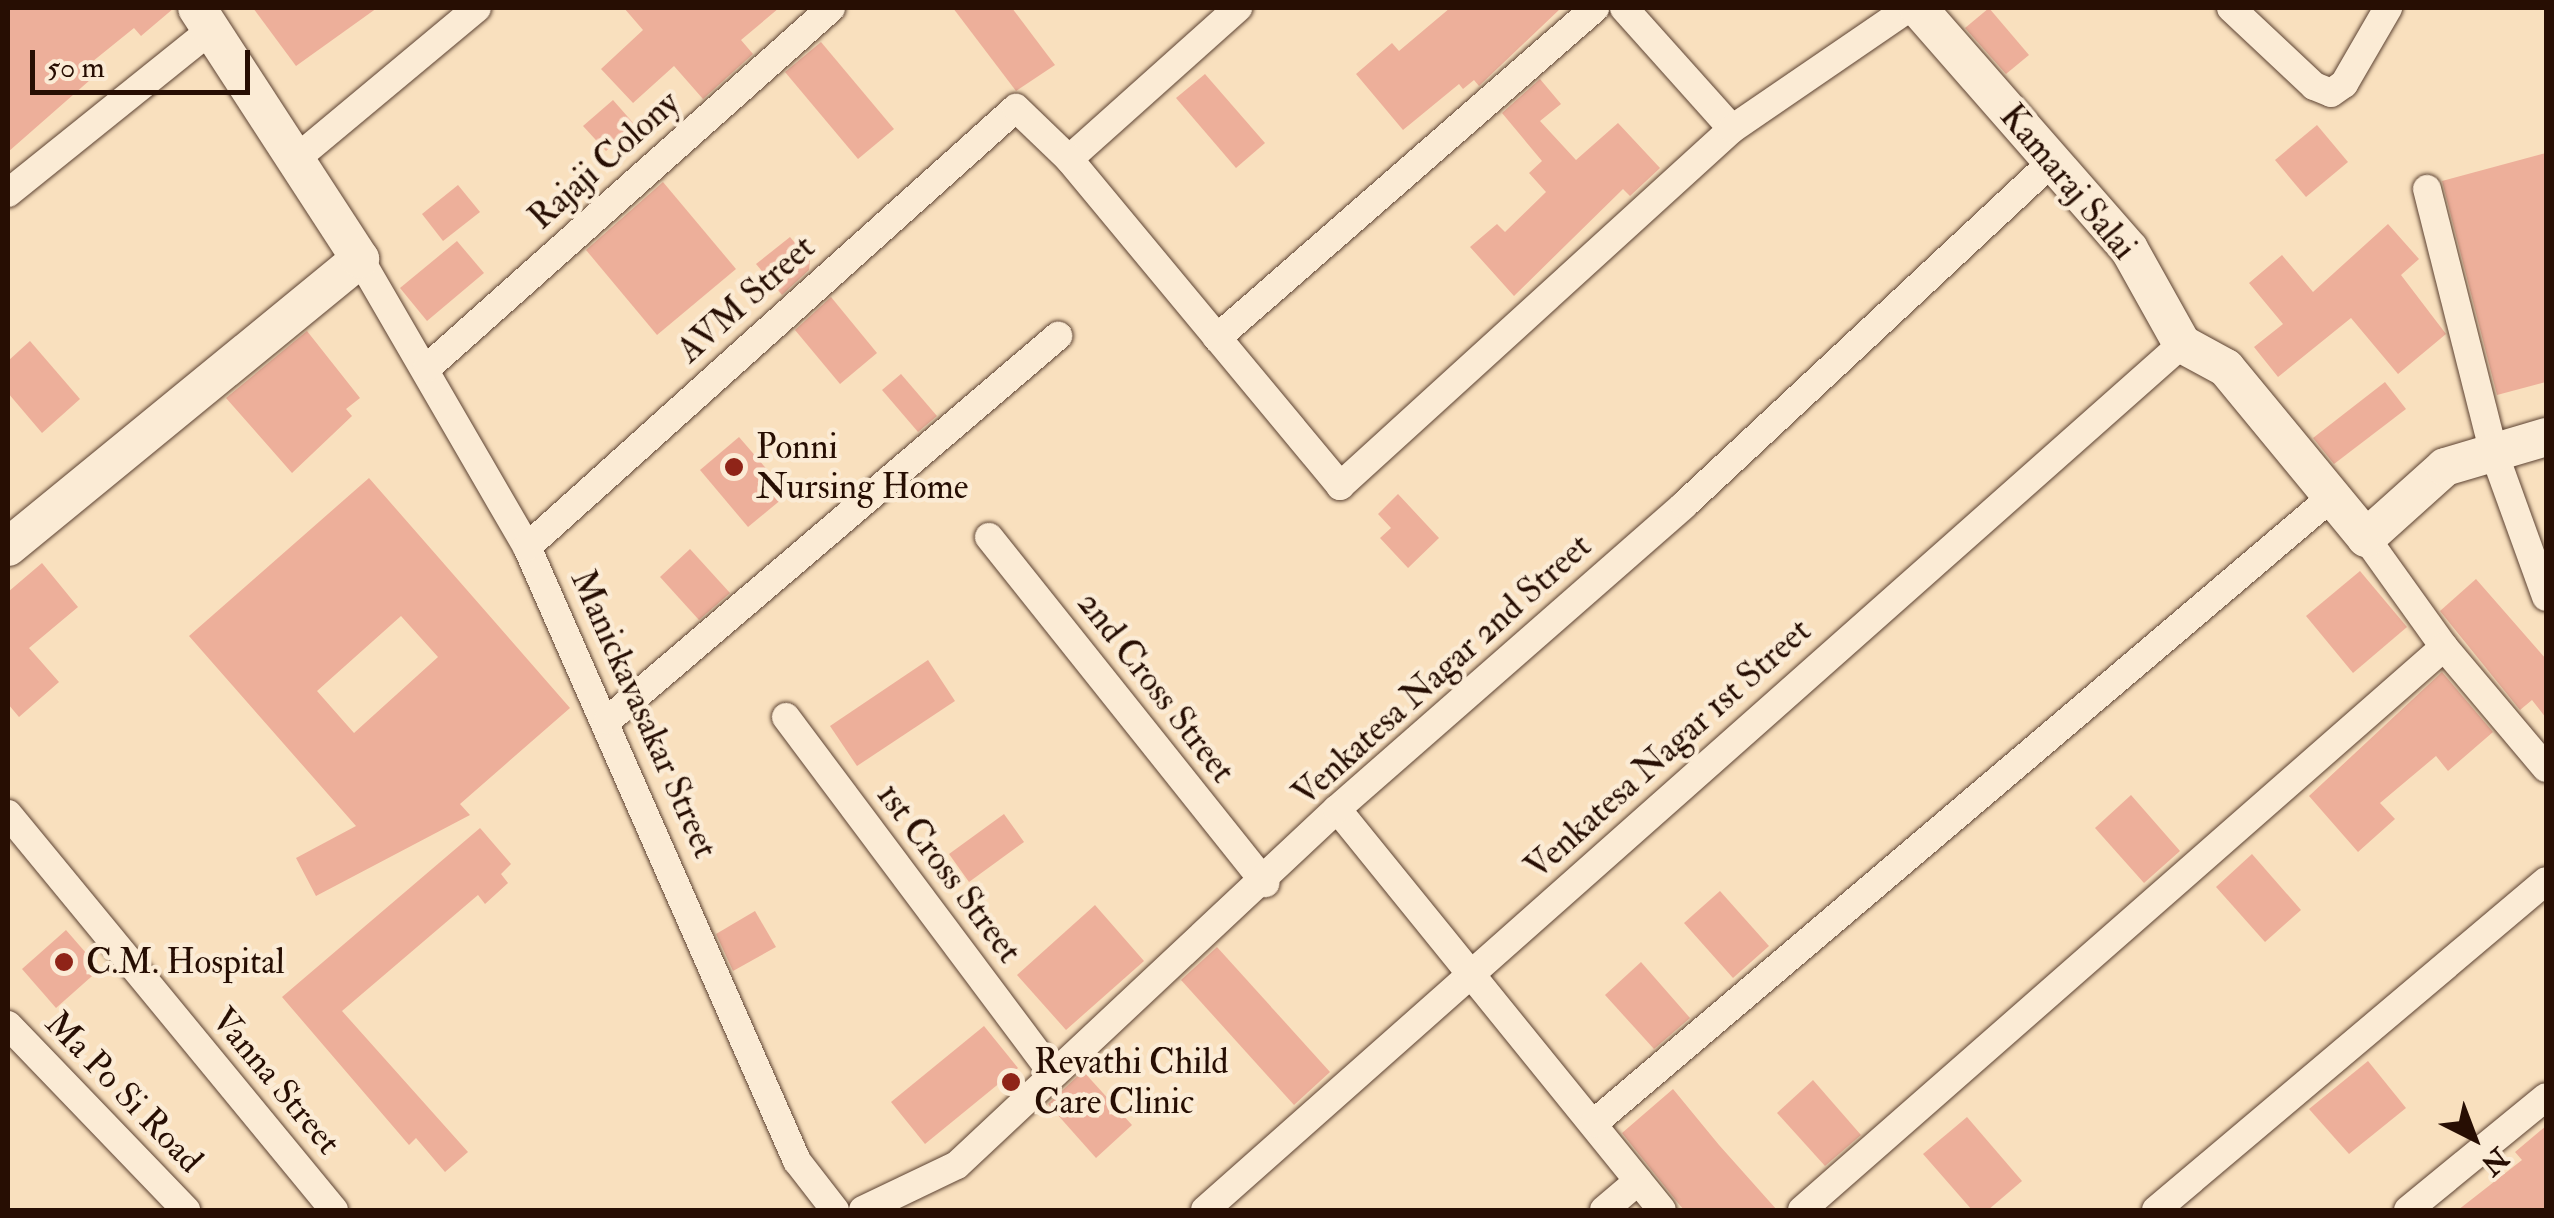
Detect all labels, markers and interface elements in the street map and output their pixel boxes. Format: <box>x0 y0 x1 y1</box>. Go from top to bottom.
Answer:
scale bar <box>35 30 255 92</box>
text: 50 m <box>47 49 105 86</box>
street label: Rajaji Colony <box>520 82 688 238</box>
street label: Kamaraj Salai <box>1991 96 2145 268</box>
street label: AVM Street <box>669 226 823 372</box>
place label: Ponni Nursing Home <box>756 426 968 508</box>
marker: Ponni Nursing Home <box>721 454 747 480</box>
street label: Venkatesa Nagar 2nd Street <box>1284 525 1600 815</box>
street label: Manickavasakar Street <box>562 563 726 865</box>
street label: 2nd Cross Street <box>1068 583 1244 791</box>
street label: Venkatesa Nagar 1st Street <box>1517 610 1819 888</box>
street label: 1st Cross Street <box>868 775 1030 971</box>
place label: C.M. Hospital <box>86 941 285 983</box>
marker: C.M. Hospital <box>51 949 77 975</box>
street label: Vanna Street <box>203 999 349 1163</box>
street label: Ma Po Si Road <box>37 1003 211 1181</box>
place label: Revathi Child Care Clinic <box>1034 1041 1228 1123</box>
marker: Revathi Child Care Clinic <box>998 1069 1024 1095</box>
north arrow <box>2424 1088 2524 1188</box>
text: N <box>2473 1139 2515 1182</box>

